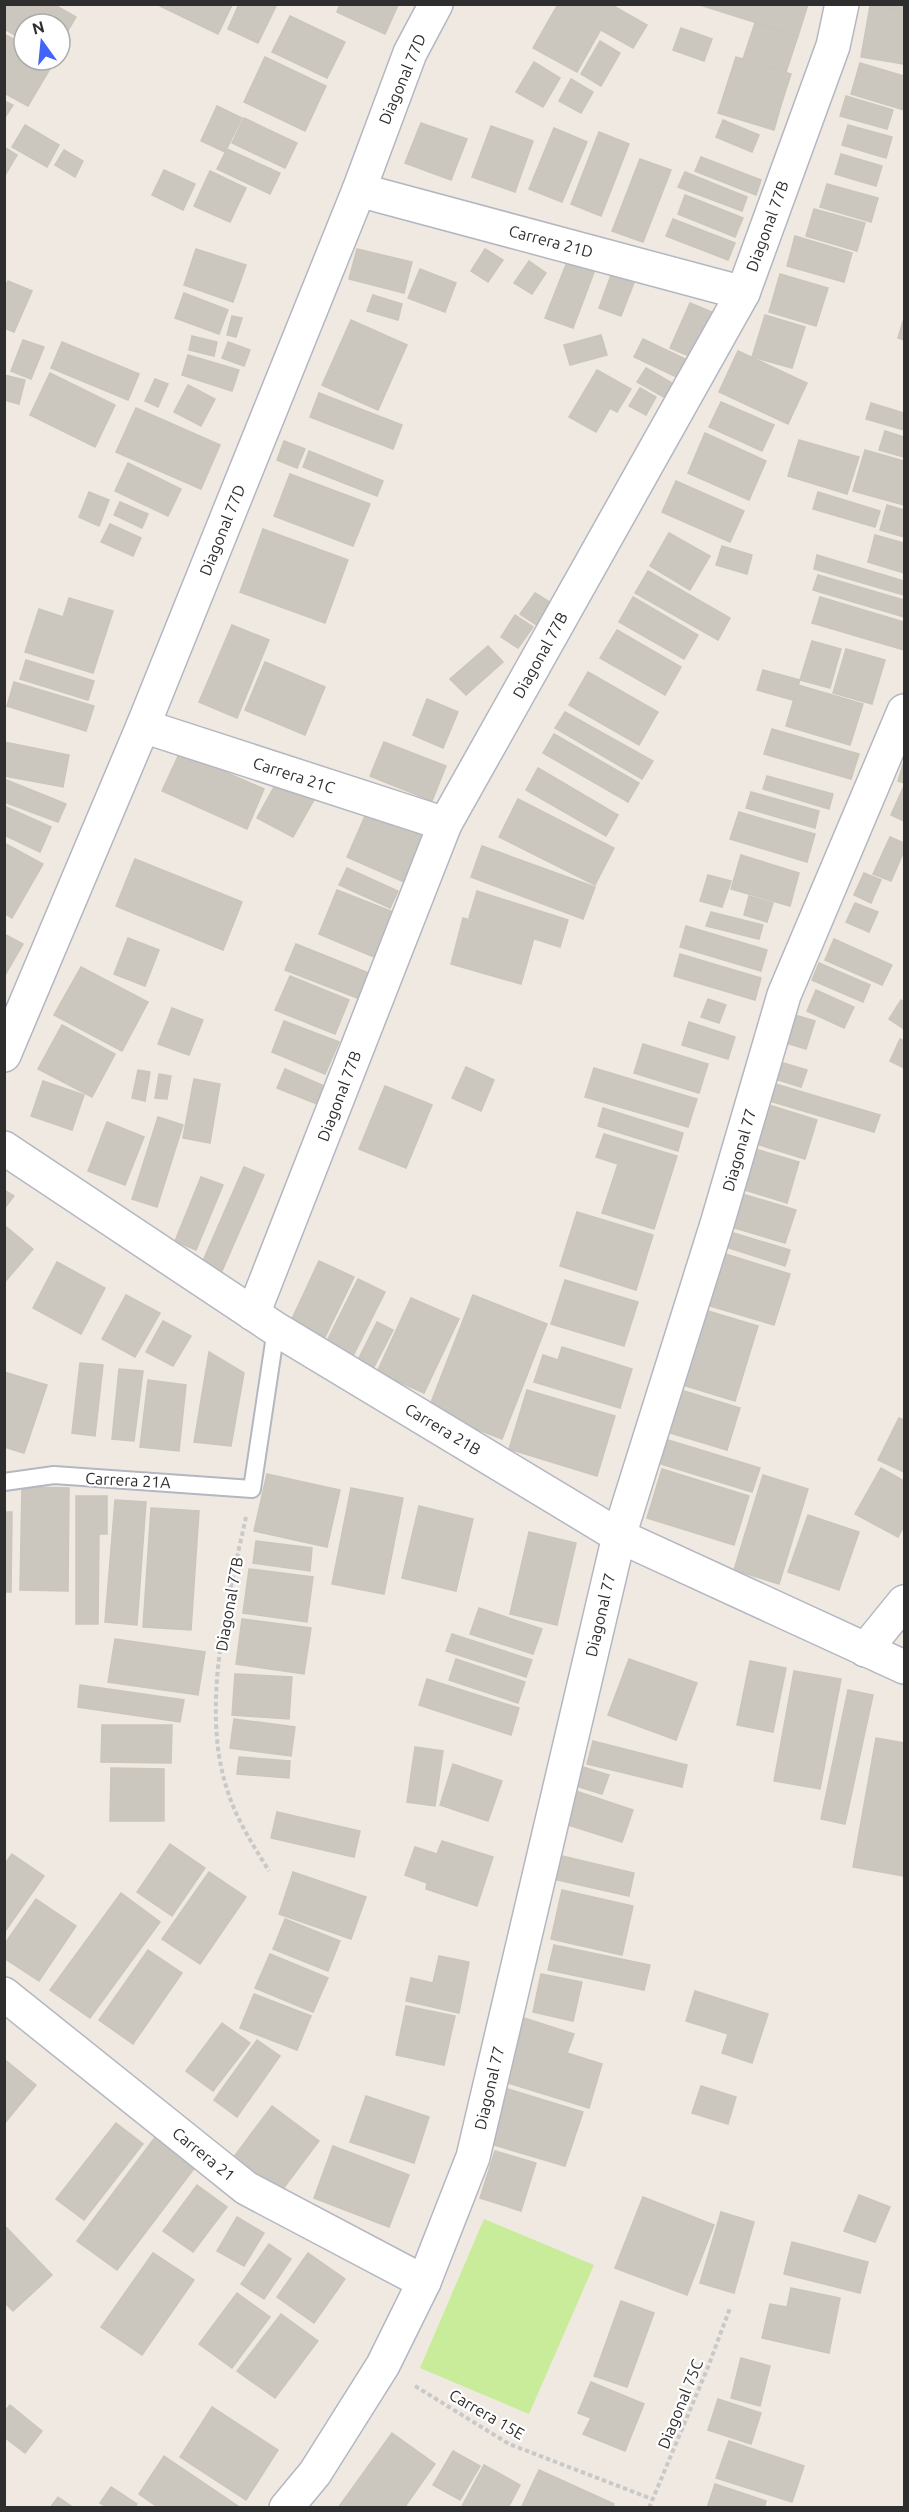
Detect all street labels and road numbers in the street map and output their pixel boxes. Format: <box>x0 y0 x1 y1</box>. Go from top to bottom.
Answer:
street label: Diagonal 77D <box>375 31 429 127</box>
street label: Diagonal 77B <box>742 178 792 274</box>
street label: Carrera 21D <box>507 221 595 261</box>
street label: Diagonal 77D <box>196 482 248 578</box>
street label: Diagonal 77B <box>509 609 571 701</box>
street label: Carrera 21C <box>251 753 337 797</box>
street label: Diagonal 77B <box>314 1048 364 1144</box>
street label: Diagonal 77 <box>719 1107 759 1193</box>
street label: Carrera 21B <box>402 1399 484 1459</box>
street label: Carrera 21A <box>85 1469 172 1491</box>
street label: Diagonal 77B <box>212 1555 246 1653</box>
street label: Diagonal 77 <box>582 1571 618 1659</box>
street label: Diagonal 77 <box>471 2044 507 2132</box>
street label: Carrera 21 <box>169 2123 239 2185</box>
street label: Diagonal 75C <box>654 2356 706 2451</box>
street label: Carrera 15E <box>446 2385 528 2443</box>

